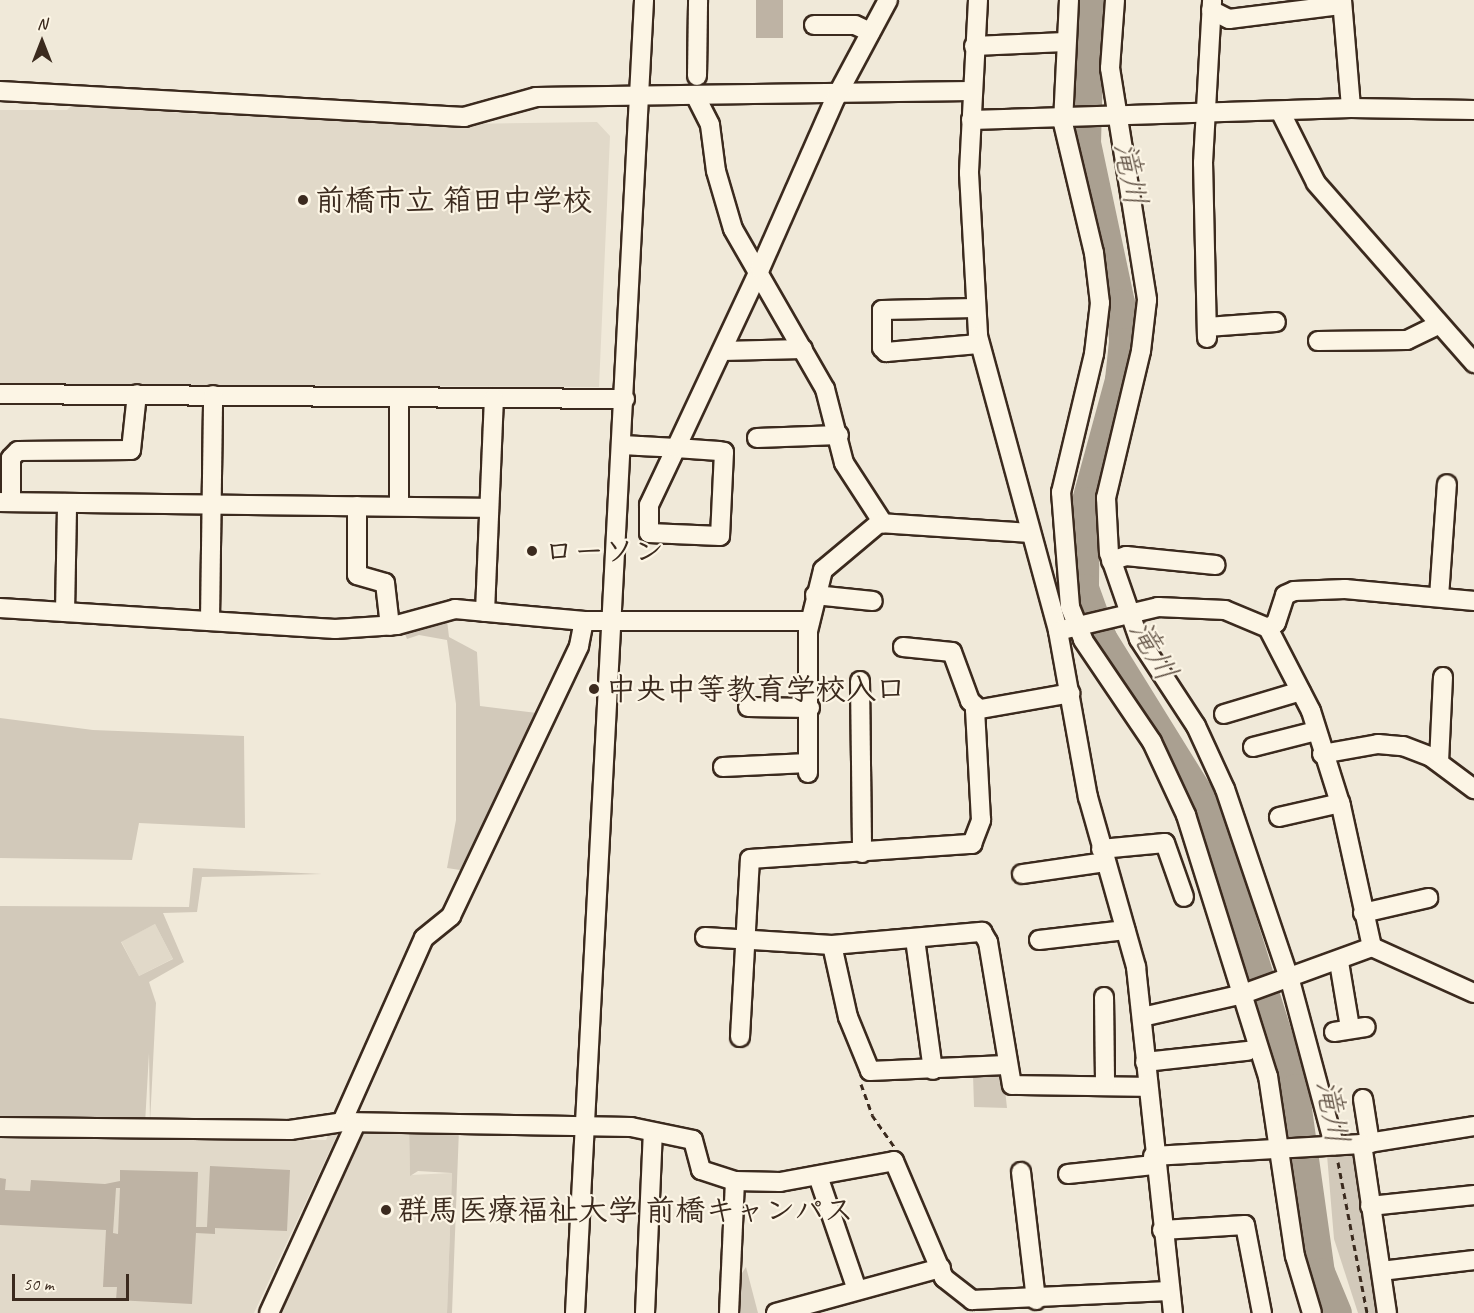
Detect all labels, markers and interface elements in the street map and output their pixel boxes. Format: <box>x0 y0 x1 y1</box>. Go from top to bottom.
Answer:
north arrow <box>12 12 72 72</box>
text: N <box>37 14 47 34</box>
water label: 滝川 <box>1105 139 1155 209</box>
place label: 前橋市立 箱田中学校 <box>315 182 592 218</box>
marker: 前橋市立 箱田中学校 <box>296 193 310 207</box>
place label: ローソン <box>544 533 664 569</box>
marker: ローソン <box>525 544 539 558</box>
water label: 滝川 <box>1120 614 1186 688</box>
place label: 中央中等教育学校入口 <box>606 671 906 707</box>
marker: 中央中等教育学校入口 <box>587 682 601 696</box>
water label: 滝川 <box>1308 1077 1356 1147</box>
place label: 群馬医療福祉大学 前橋キャンパス <box>398 1192 855 1228</box>
marker: 群馬医療福祉大学 前橋キャンパス <box>379 1203 393 1217</box>
scale bar <box>15 1262 132 1300</box>
text: 50 m <box>23 1273 54 1295</box>

